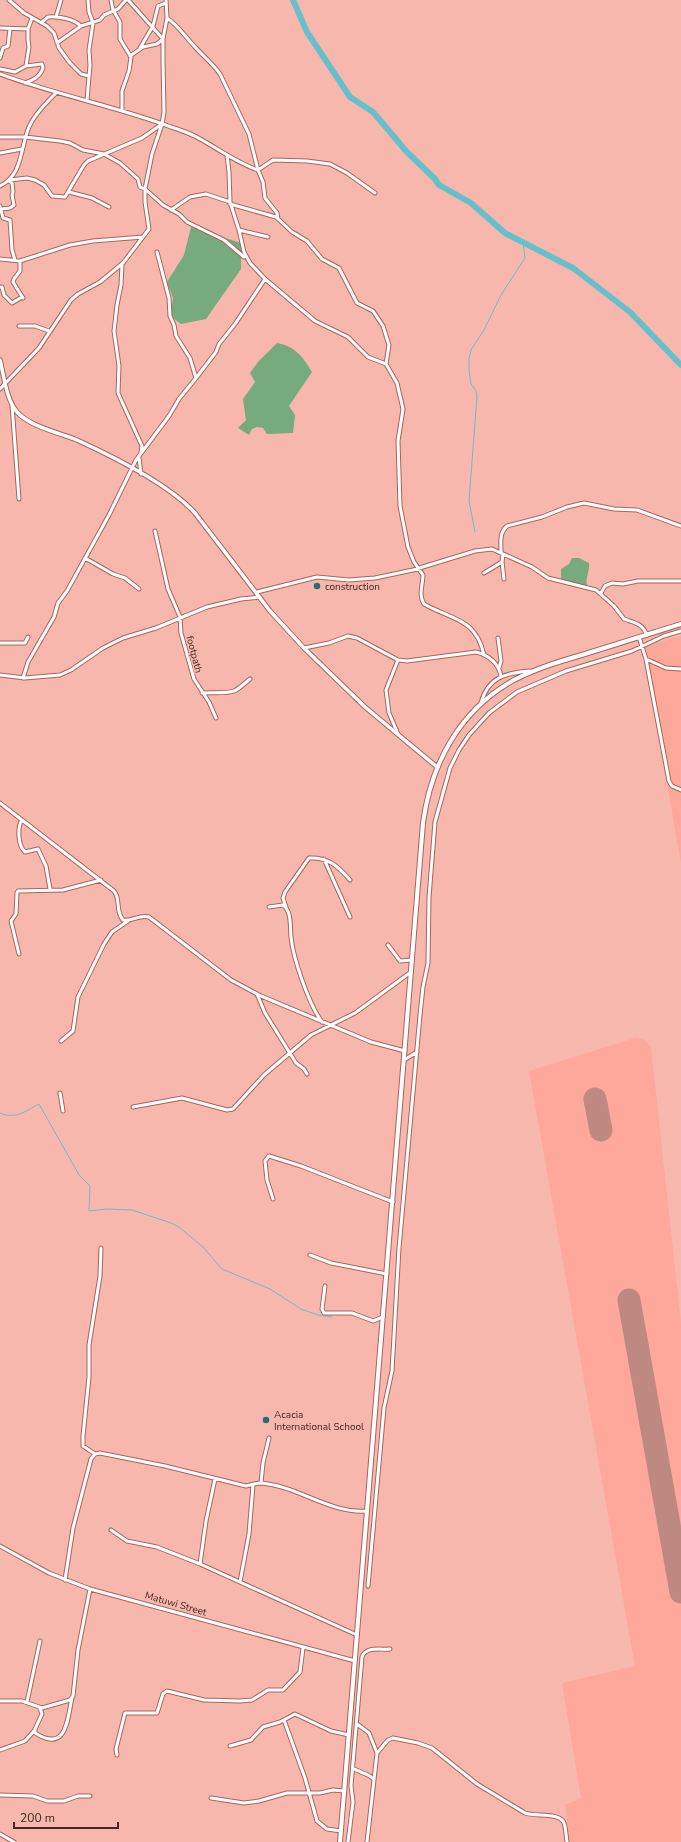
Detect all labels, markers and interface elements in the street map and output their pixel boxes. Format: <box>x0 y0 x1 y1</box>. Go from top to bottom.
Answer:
place label: construction <box>325 580 380 594</box>
marker: construction <box>312 581 322 591</box>
street label: footpath <box>182 634 206 674</box>
place label: Acacia International School <box>274 1408 364 1434</box>
marker: Acacia International School <box>261 1415 271 1425</box>
street label: Matuwi Street <box>143 1588 209 1620</box>
scale bar <box>14 1804 118 1830</box>
text: 200 m <box>20 1810 55 1826</box>

